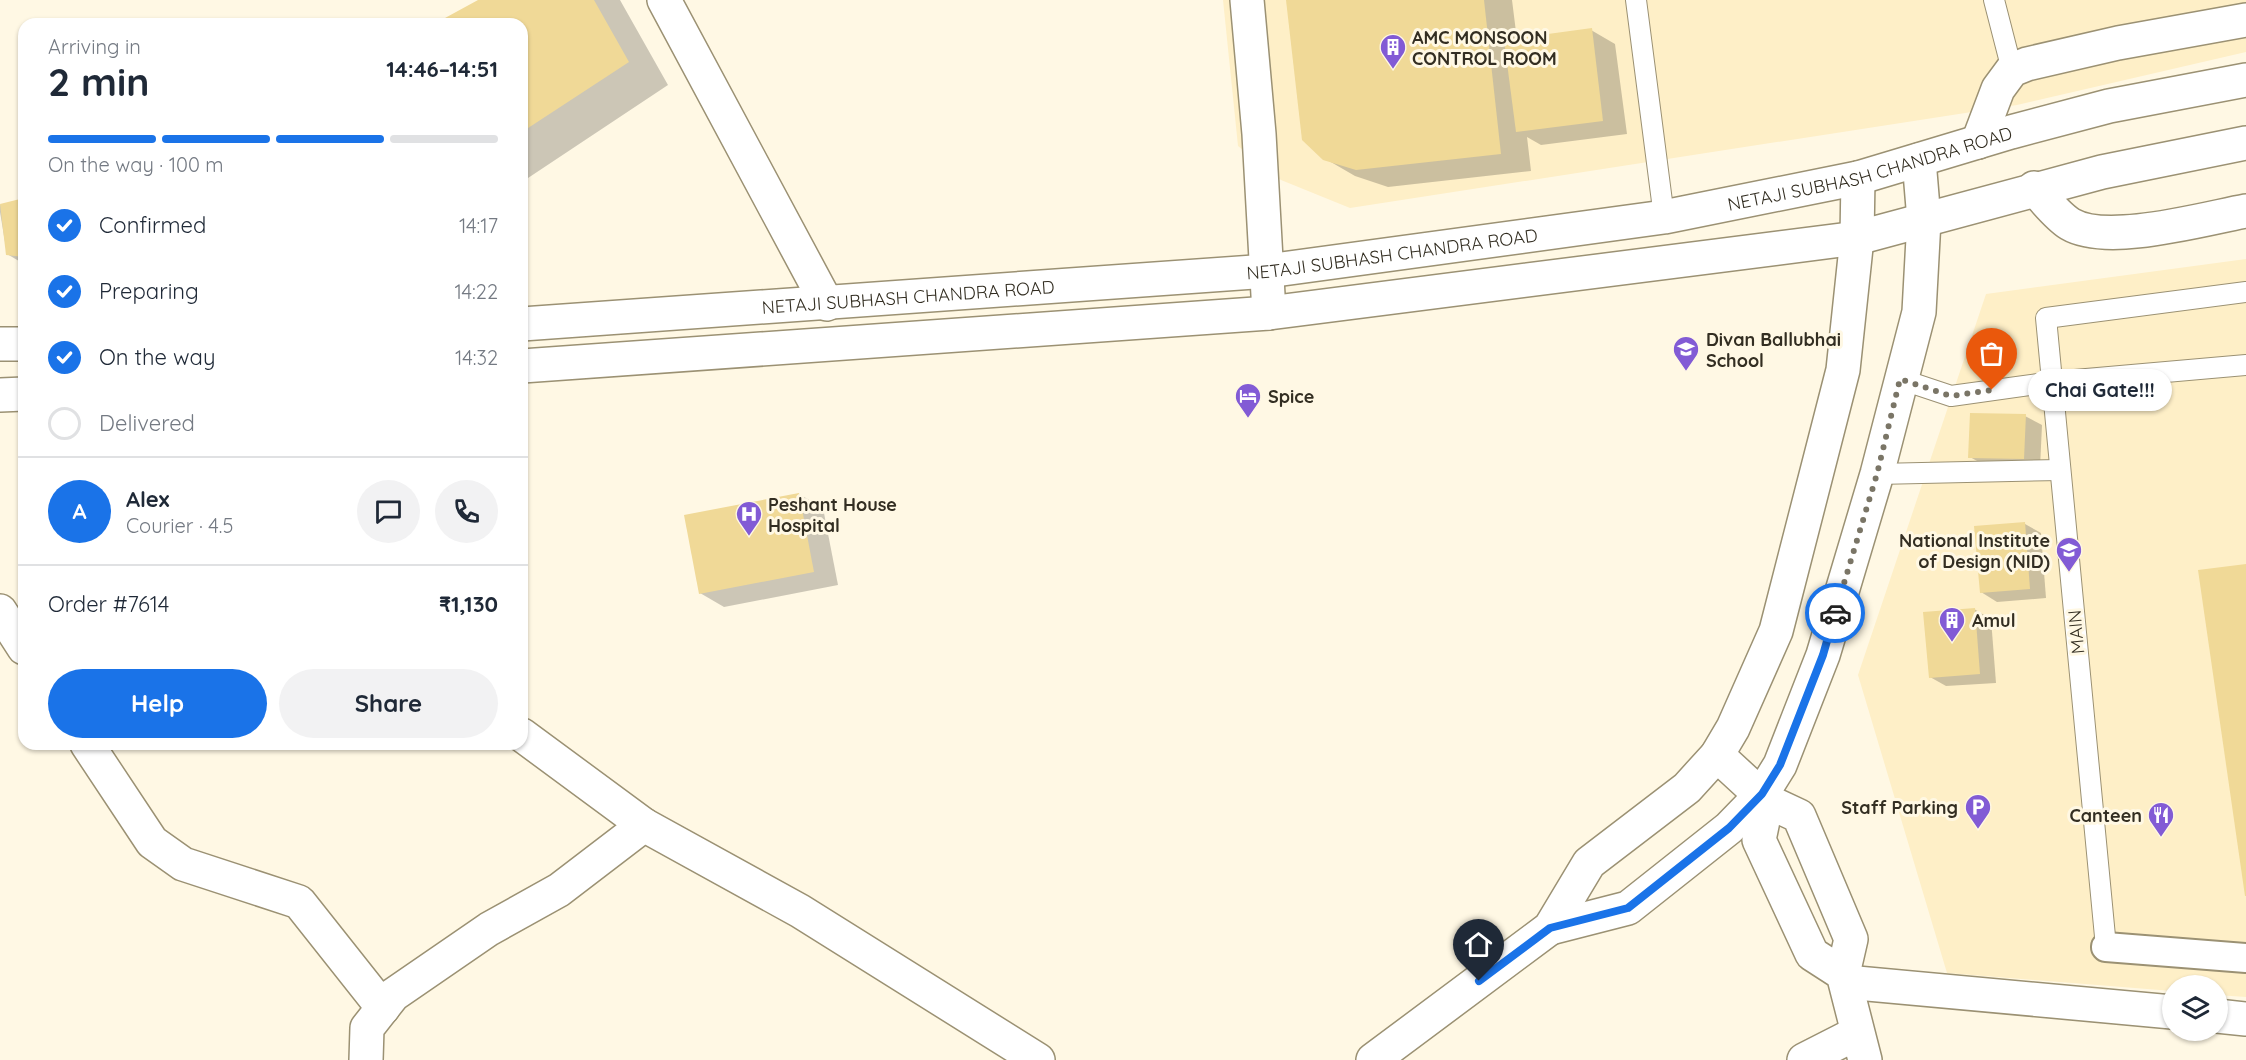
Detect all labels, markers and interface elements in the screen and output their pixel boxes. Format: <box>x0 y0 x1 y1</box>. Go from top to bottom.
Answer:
place label: AMC MONSOON CONTROL ROOM <box>1412 26 1557 70</box>
building icon: AMC MONSOON CONTROL ROOM <box>1378 32 1408 70</box>
text: Arriving in <box>48 34 141 59</box>
text: 14:46–14:51 <box>386 55 498 83</box>
text: 2 min <box>48 57 150 106</box>
street label: NETAJI SUBHASH CHANDRA ROAD <box>1725 121 2015 216</box>
text: On the way · 100 m <box>48 152 224 177</box>
icon: check <box>48 209 81 242</box>
text: Confirmed <box>99 211 206 239</box>
text: 14:17 <box>459 213 498 238</box>
street label: NETAJI SUBHASH CHANDRA ROAD <box>1246 223 1539 284</box>
icon: check <box>48 275 81 308</box>
street label: NETAJI SUBHASH CHANDRA ROAD <box>761 275 1055 318</box>
text: Preparing <box>99 277 199 305</box>
text: 14:22 <box>454 279 498 304</box>
place label: Divan Ballubhai School <box>1706 328 1841 372</box>
pin <box>1966 328 2017 390</box>
school or university icon: Divan Ballubhai School <box>1671 334 1701 372</box>
icon: bag <box>1975 337 2008 370</box>
icon: check <box>48 341 81 374</box>
text: On the way <box>99 343 215 371</box>
text: 14:32 <box>455 345 498 370</box>
callout: Chai Gate!!! <box>2028 369 2172 411</box>
text: Chai Gate!!! <box>2045 377 2155 402</box>
hotel icon: Spice <box>1233 381 1263 419</box>
place label: Spice <box>1268 385 1314 408</box>
text: Delivered <box>99 409 195 437</box>
button: chat <box>357 480 420 543</box>
button: phone <box>435 480 498 543</box>
text: Alex <box>126 485 169 513</box>
place label: Peshant House Hospital <box>768 493 897 537</box>
text: A <box>72 497 87 525</box>
hospital icon: Peshant House Hospital <box>734 499 764 537</box>
text: Courier · 4.5 <box>126 513 233 538</box>
place label: National Institute of Design (NID) <box>1899 529 2050 573</box>
school or university icon: National Institute of Design (NID) <box>2054 535 2084 573</box>
courier <box>1805 583 1865 643</box>
text: Order #7614 <box>48 590 169 618</box>
text: ₹1,130 <box>439 590 498 618</box>
icon: car <box>1819 597 1852 630</box>
building icon: Amul <box>1937 605 1967 643</box>
place label: Amul <box>1972 609 2016 632</box>
street label: MAIN <box>2063 609 2089 655</box>
button: Help <box>48 669 267 738</box>
button: Share <box>279 669 498 738</box>
parking icon: Staff Parking <box>1963 792 1993 830</box>
place label: Staff Parking <box>1841 796 1958 819</box>
restaurant icon: Canteen <box>2146 800 2176 838</box>
place label: Canteen <box>2069 804 2142 827</box>
pin <box>1453 919 1504 981</box>
icon: home <box>1462 928 1495 961</box>
map controls <box>2162 975 2228 1041</box>
button: layers <box>2162 975 2228 1041</box>

